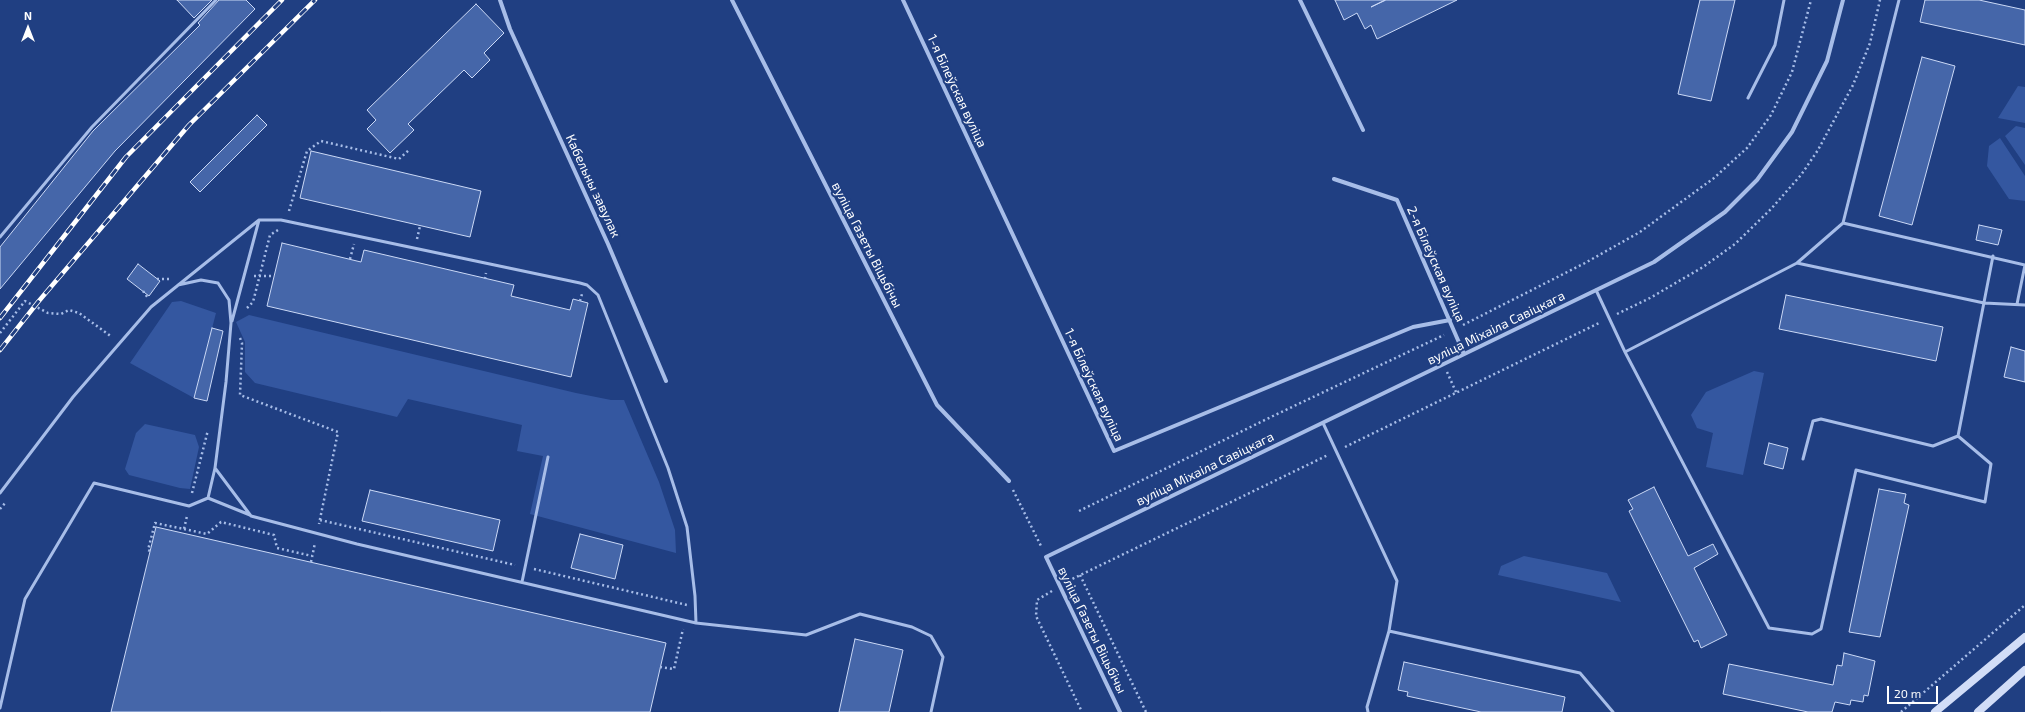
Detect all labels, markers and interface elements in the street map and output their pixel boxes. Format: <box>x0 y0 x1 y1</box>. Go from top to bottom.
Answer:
north arrow <box>8 8 48 48</box>
text: N <box>24 9 32 22</box>
street label: 1-я Білеўская вуліца <box>924 32 990 150</box>
street label: Кабельны завулак <box>562 132 624 240</box>
street label: вуліца Газеты Віцьбічы <box>829 180 905 310</box>
street label: 2-я Білеўская вуліца <box>1403 204 1469 324</box>
street label: вуліца Міхаіла Савіцкага <box>1425 288 1567 368</box>
street label: 1-я Білеўская вуліца <box>1061 326 1127 444</box>
street label: вуліца Міхаіла Савіцкага <box>1134 429 1276 509</box>
street label: вуліца Газеты Віцьбічы <box>1055 564 1129 696</box>
scale bar <box>1889 678 1940 704</box>
text: 20 m <box>1894 686 1921 700</box>

